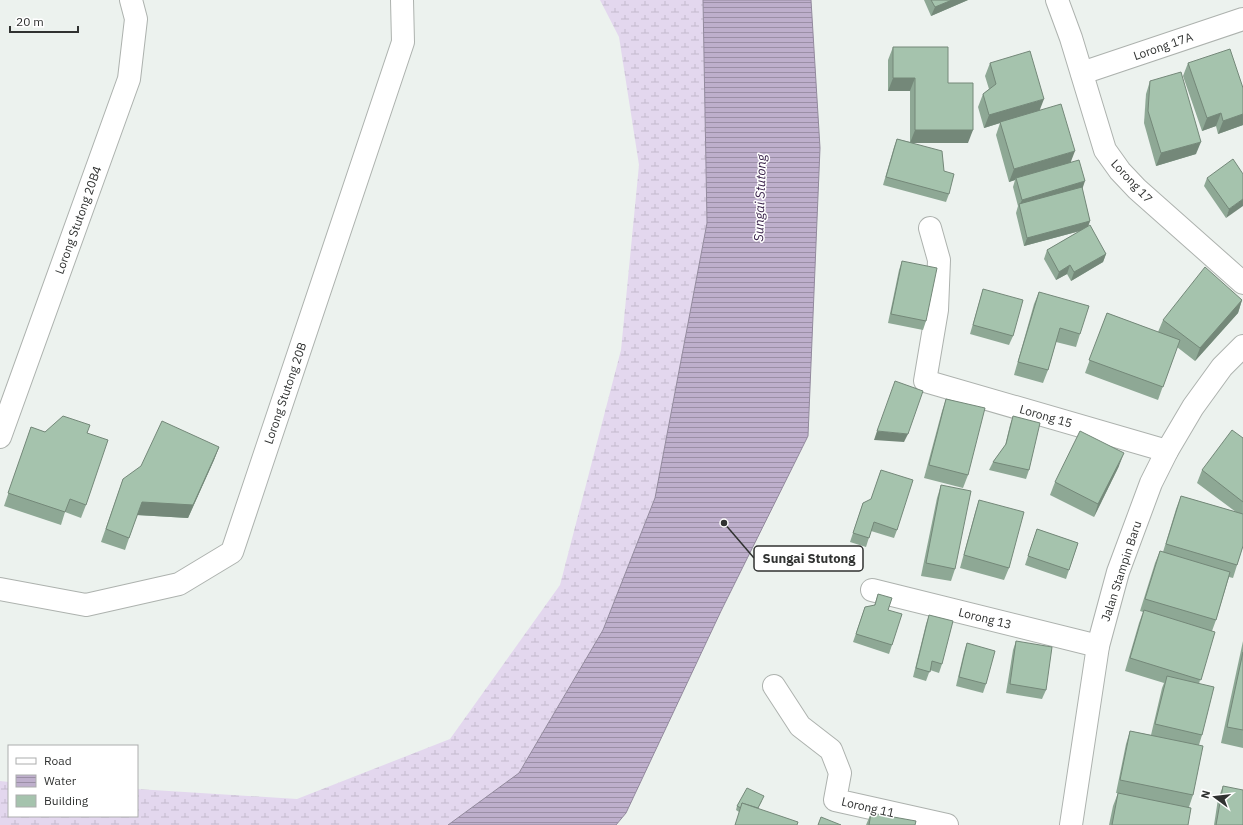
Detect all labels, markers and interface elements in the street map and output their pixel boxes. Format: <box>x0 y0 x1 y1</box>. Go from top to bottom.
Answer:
scale bar <box>10 8 78 34</box>
text: 20 m <box>16 14 44 29</box>
street label: Lorong 17A <box>1131 29 1195 63</box>
water label: Sungai Stutong <box>750 153 770 242</box>
street label: Lorong 17 <box>1108 156 1156 206</box>
street label: Lorong Stutong 20B4 <box>51 164 105 276</box>
street label: Lorong Stutong 20B <box>261 340 310 446</box>
street label: Lorong 15 <box>1018 401 1074 431</box>
street label: Jalan Stampin Baru <box>1098 519 1144 623</box>
callout: Sungai Stutong <box>754 546 863 571</box>
text: Sungai Stutong <box>763 550 856 567</box>
street label: Lorong 13 <box>957 604 1013 632</box>
legend <box>8 745 138 817</box>
text: Road <box>44 753 72 768</box>
text: Water <box>44 773 77 788</box>
north arrow <box>1195 777 1235 817</box>
text: N <box>1198 789 1213 800</box>
text: Building <box>44 793 89 808</box>
street label: Lorong 11 <box>840 794 896 820</box>

